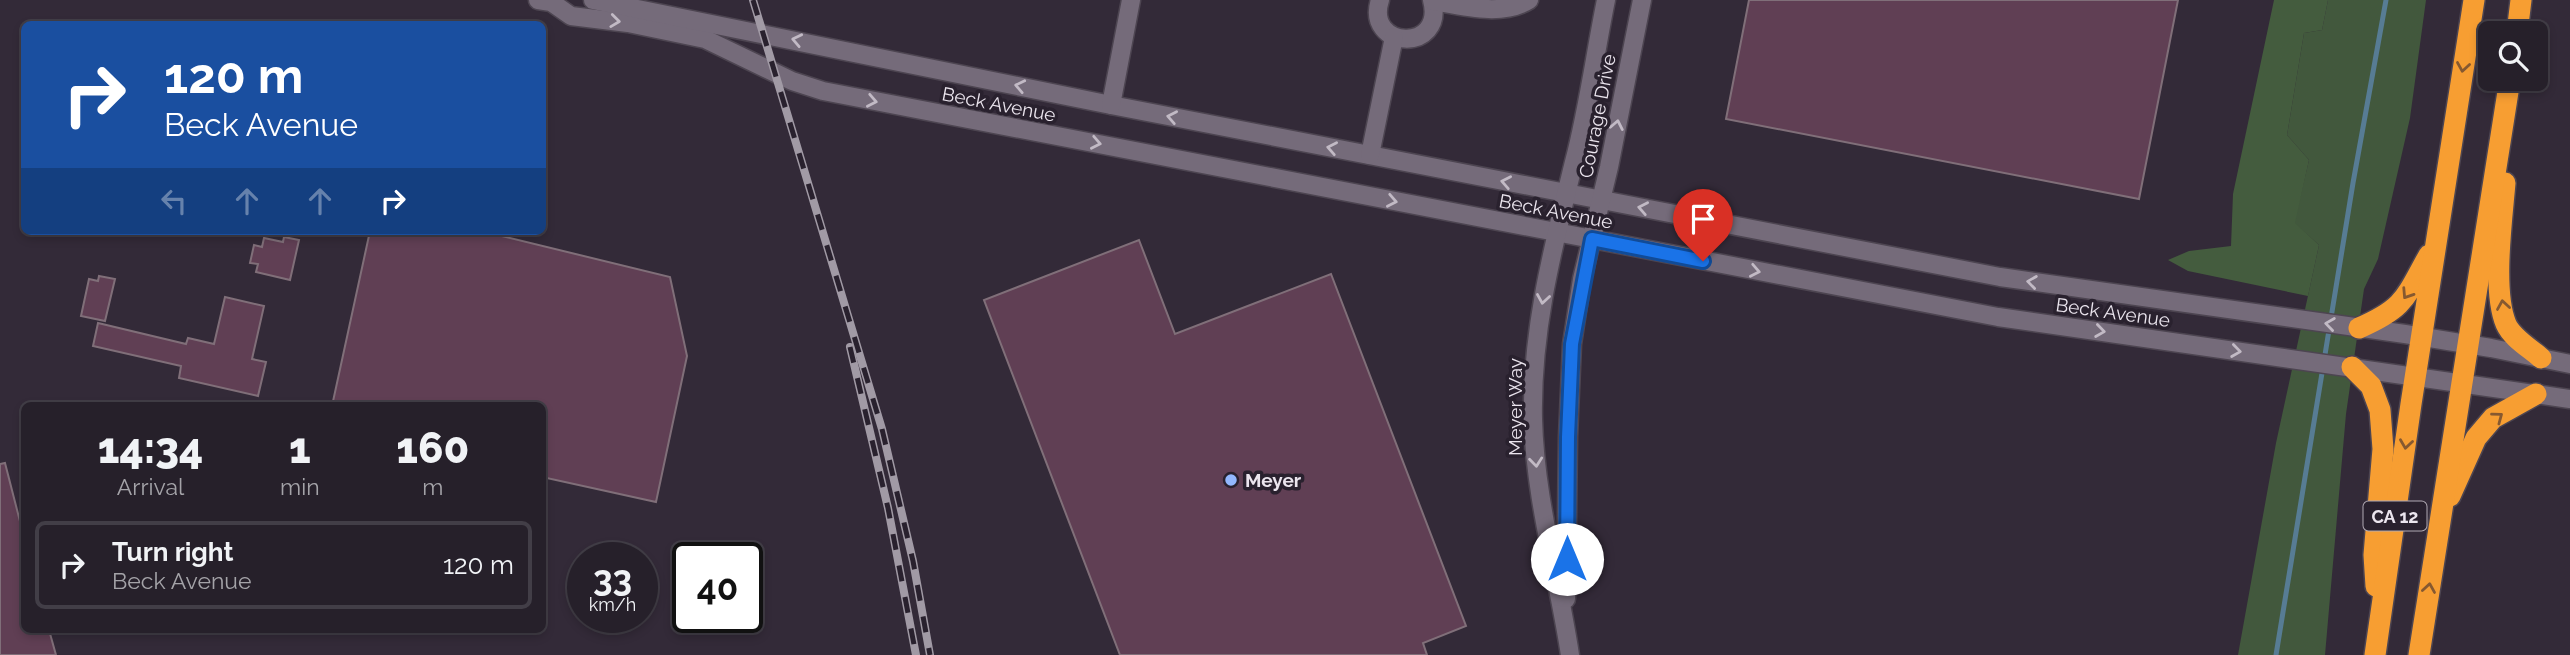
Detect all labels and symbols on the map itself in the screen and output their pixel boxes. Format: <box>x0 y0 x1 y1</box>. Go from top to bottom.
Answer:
one-way arrow <box>609 14 620 29</box>
one-way arrow <box>791 33 803 48</box>
street label: Courage Drive <box>1574 52 1620 180</box>
one-way arrow <box>2456 62 2471 73</box>
one-way arrow <box>1014 80 1026 95</box>
street label: Beck Avenue <box>940 82 1058 126</box>
one-way arrow <box>866 92 878 107</box>
one-way arrow <box>1166 110 1178 125</box>
one-way arrow <box>1609 119 1624 131</box>
one-way arrow <box>1090 135 1102 150</box>
one-way arrow <box>1326 141 1338 156</box>
one-way arrow <box>1501 175 1513 190</box>
street label: Beck Avenue <box>1497 189 1615 233</box>
pin <box>1673 189 1733 261</box>
one-way arrow <box>1386 193 1398 208</box>
one-way arrow <box>1637 201 1649 216</box>
one-way arrow <box>1749 262 1761 277</box>
one-way arrow <box>2026 274 2037 289</box>
one-way arrow <box>2402 286 2415 299</box>
one-way arrow <box>1535 293 1550 305</box>
street label: Beck Avenue <box>2054 293 2172 331</box>
one-way arrow <box>2496 299 2511 311</box>
one-way arrow <box>2324 317 2335 332</box>
one-way arrow <box>2094 324 2106 339</box>
one-way arrow <box>2230 343 2242 358</box>
street label: Meyer Way <box>1504 358 1526 456</box>
one-way arrow <box>2490 412 2503 425</box>
one-way arrow <box>2398 438 2413 450</box>
one-way arrow <box>1528 457 1543 468</box>
place label: Meyer <box>1245 469 1302 491</box>
marker: Meyer <box>1223 472 1239 488</box>
road number: CA 12 <box>2364 502 2426 530</box>
position arrow <box>1530 522 1604 596</box>
speed limit sign: 40 <box>672 542 763 633</box>
one-way arrow <box>2421 582 2436 593</box>

